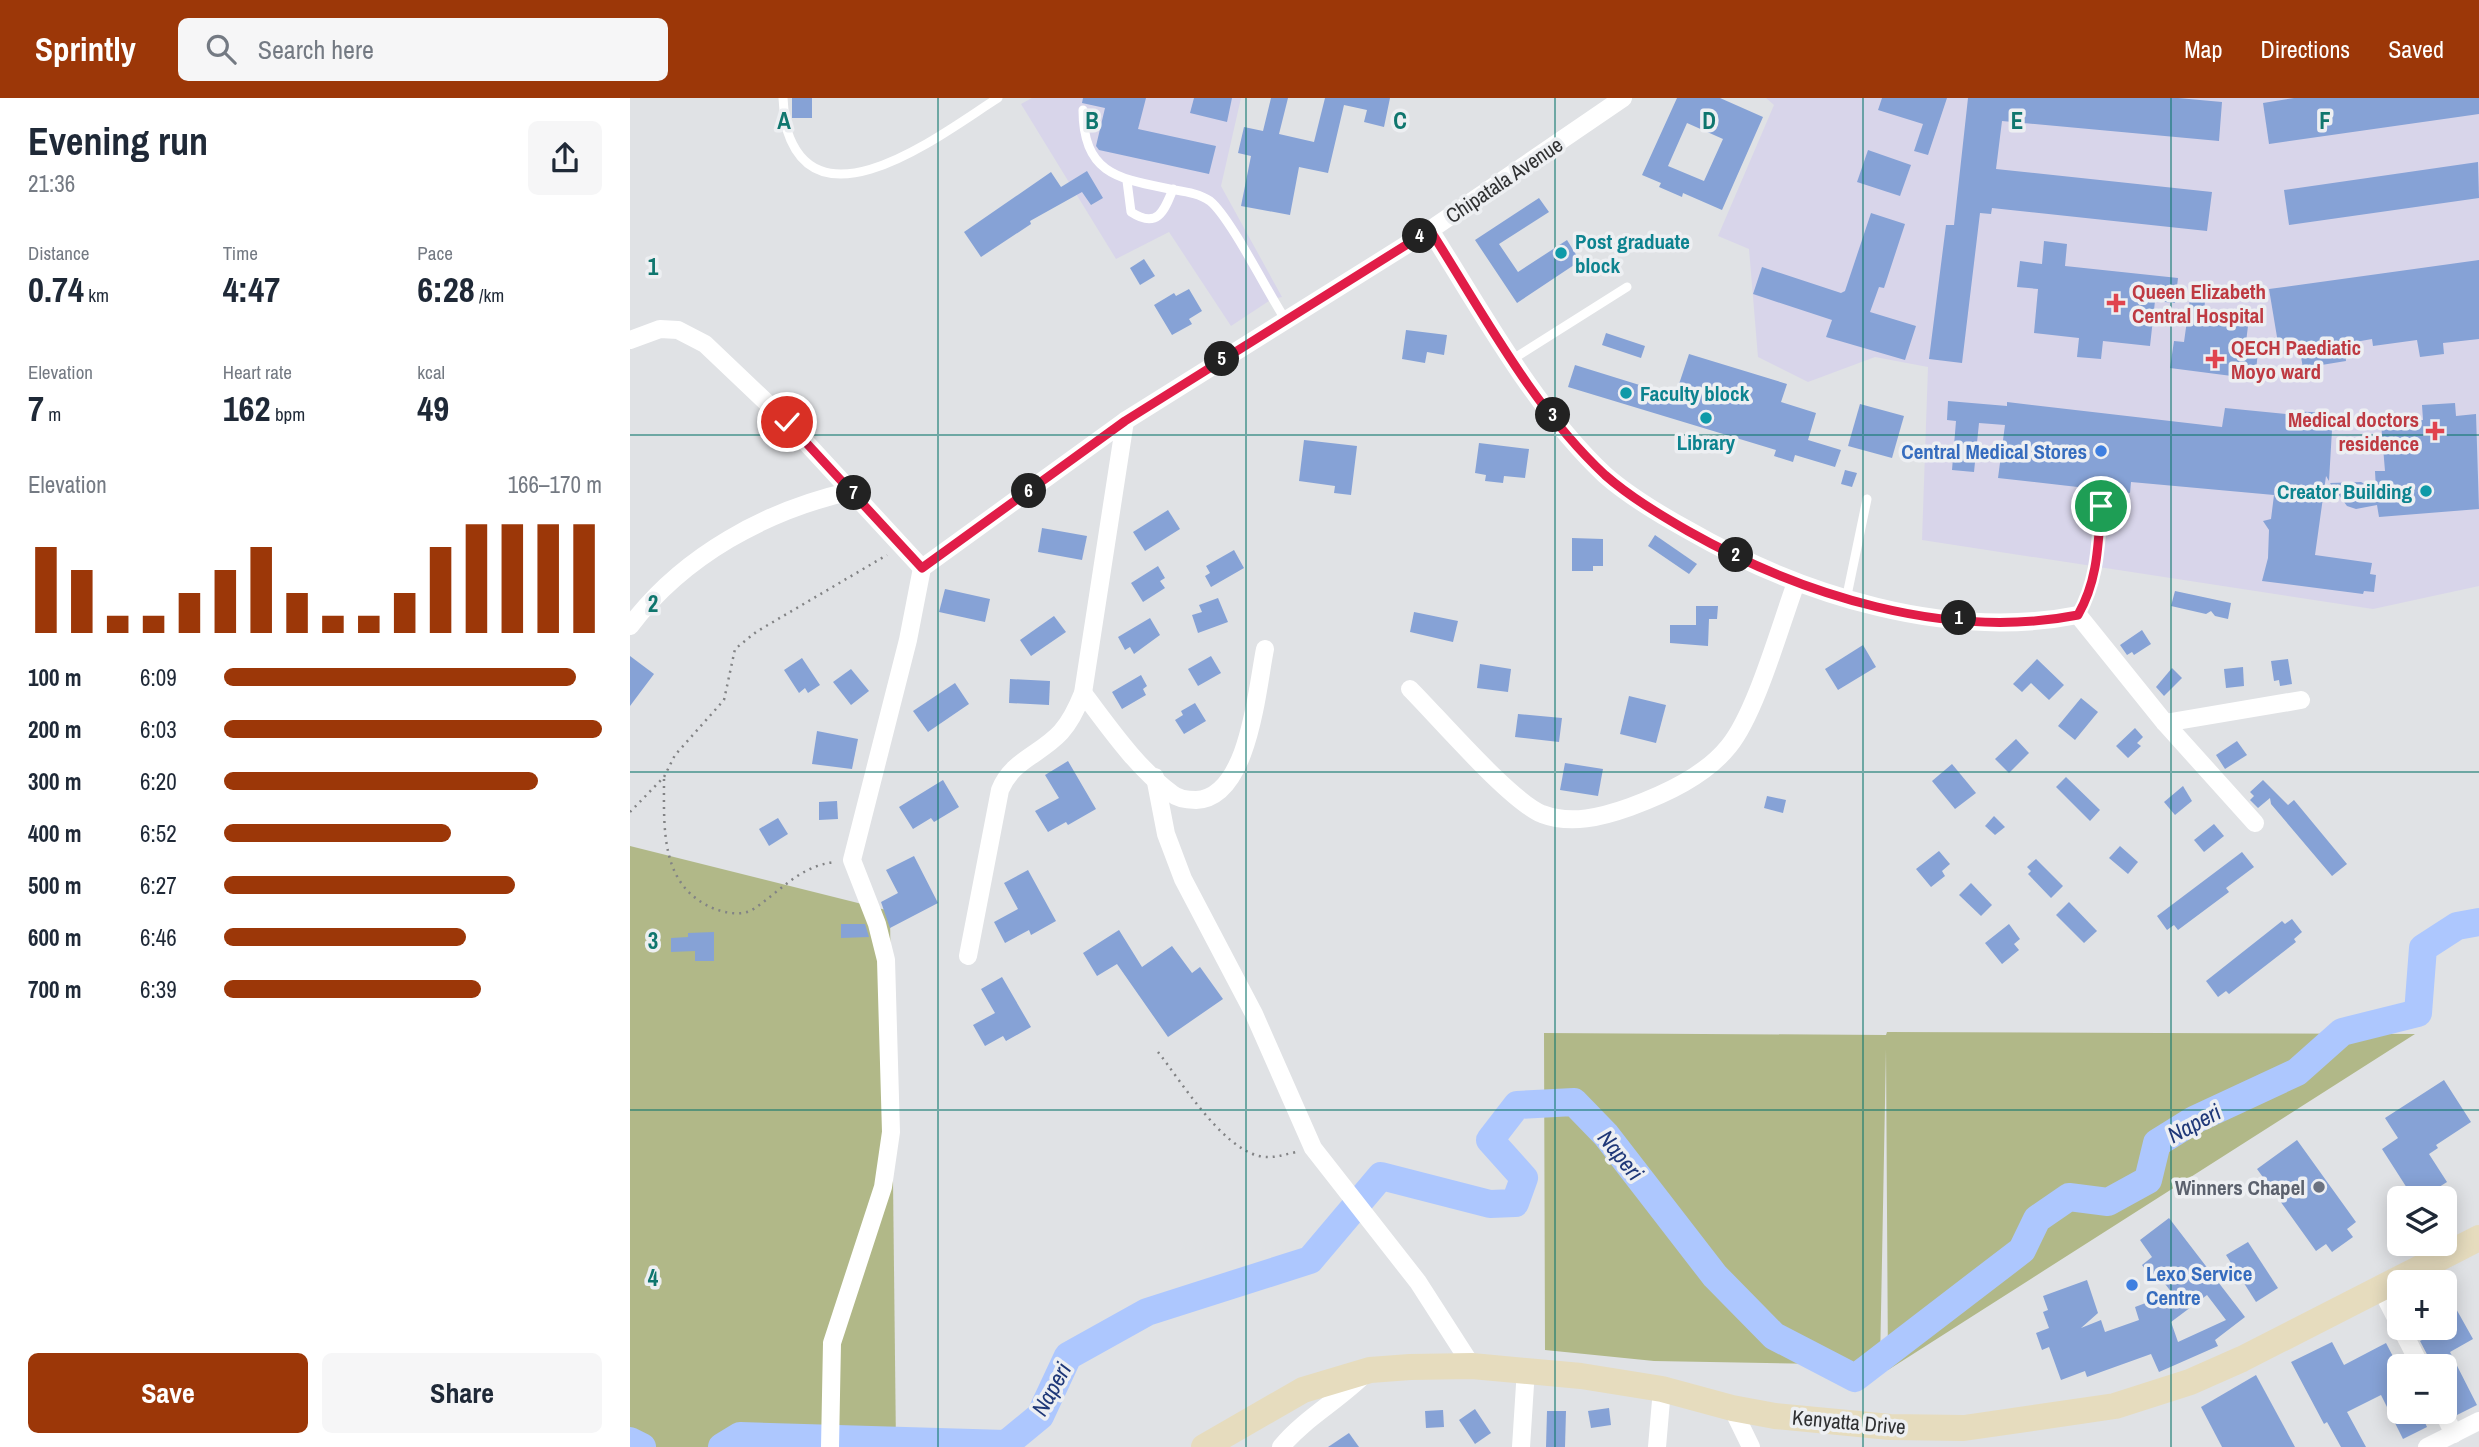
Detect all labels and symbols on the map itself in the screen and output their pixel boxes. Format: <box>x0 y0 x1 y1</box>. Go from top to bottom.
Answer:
text: A <box>777 105 791 136</box>
text: B <box>1085 105 1099 136</box>
text: C <box>1393 105 1407 136</box>
text: D <box>1702 105 1716 136</box>
text: E <box>2011 105 2023 136</box>
text: F <box>2319 105 2331 136</box>
street label: Chipatala Avenue <box>1440 130 1568 230</box>
pin: 4 <box>1402 218 1438 254</box>
place label: Post graduate block <box>1575 227 1690 280</box>
marker: Post graduate block <box>1553 245 1569 261</box>
text: 1 <box>648 251 659 282</box>
place label: Queen Elizabeth Central Hospital <box>2132 277 2266 330</box>
marker: Queen Elizabeth Central Hospital <box>2106 293 2126 313</box>
place label: QECH Paediatic Moyo ward <box>2231 333 2361 386</box>
pin: 5 <box>1204 342 1240 376</box>
marker: QECH Paediatic Moyo ward <box>2205 349 2225 369</box>
place label: Faculty block <box>1640 379 1750 408</box>
marker: Faculty block <box>1618 385 1634 401</box>
pin <box>757 392 817 452</box>
pin: 3 <box>1536 398 1570 432</box>
place label: Medical doctors residence <box>2288 405 2419 458</box>
marker: Library <box>1698 410 1714 426</box>
marker: Medical doctors residence <box>2425 421 2445 441</box>
place label: Library <box>1677 428 1736 457</box>
place label: Central Medical Stores <box>1901 437 2087 466</box>
marker: Central Medical Stores <box>2093 443 2109 459</box>
pin: 6 <box>1012 474 1046 508</box>
pin: 7 <box>836 476 872 510</box>
pin <box>2071 476 2131 536</box>
place label: Creator Building <box>2277 477 2412 506</box>
marker: Creator Building <box>2418 483 2434 499</box>
pin: 2 <box>1718 538 1754 573</box>
text: 2 <box>648 588 658 619</box>
pin: 1 <box>1942 601 1976 636</box>
text: 3 <box>648 925 658 956</box>
water label: Naperi <box>2162 1096 2227 1150</box>
water label: Naperi <box>1591 1123 1651 1187</box>
place label: Winners Chapel <box>2175 1173 2305 1202</box>
marker: Winners Chapel <box>2311 1179 2327 1195</box>
place label: Lexo Service Centre <box>2146 1259 2252 1312</box>
text: 4 <box>648 1262 659 1293</box>
marker: Lexo Service Centre <box>2124 1277 2140 1293</box>
water label: Naperi <box>1024 1356 1079 1421</box>
street label: Kenyatta Drive <box>1791 1403 1907 1441</box>

